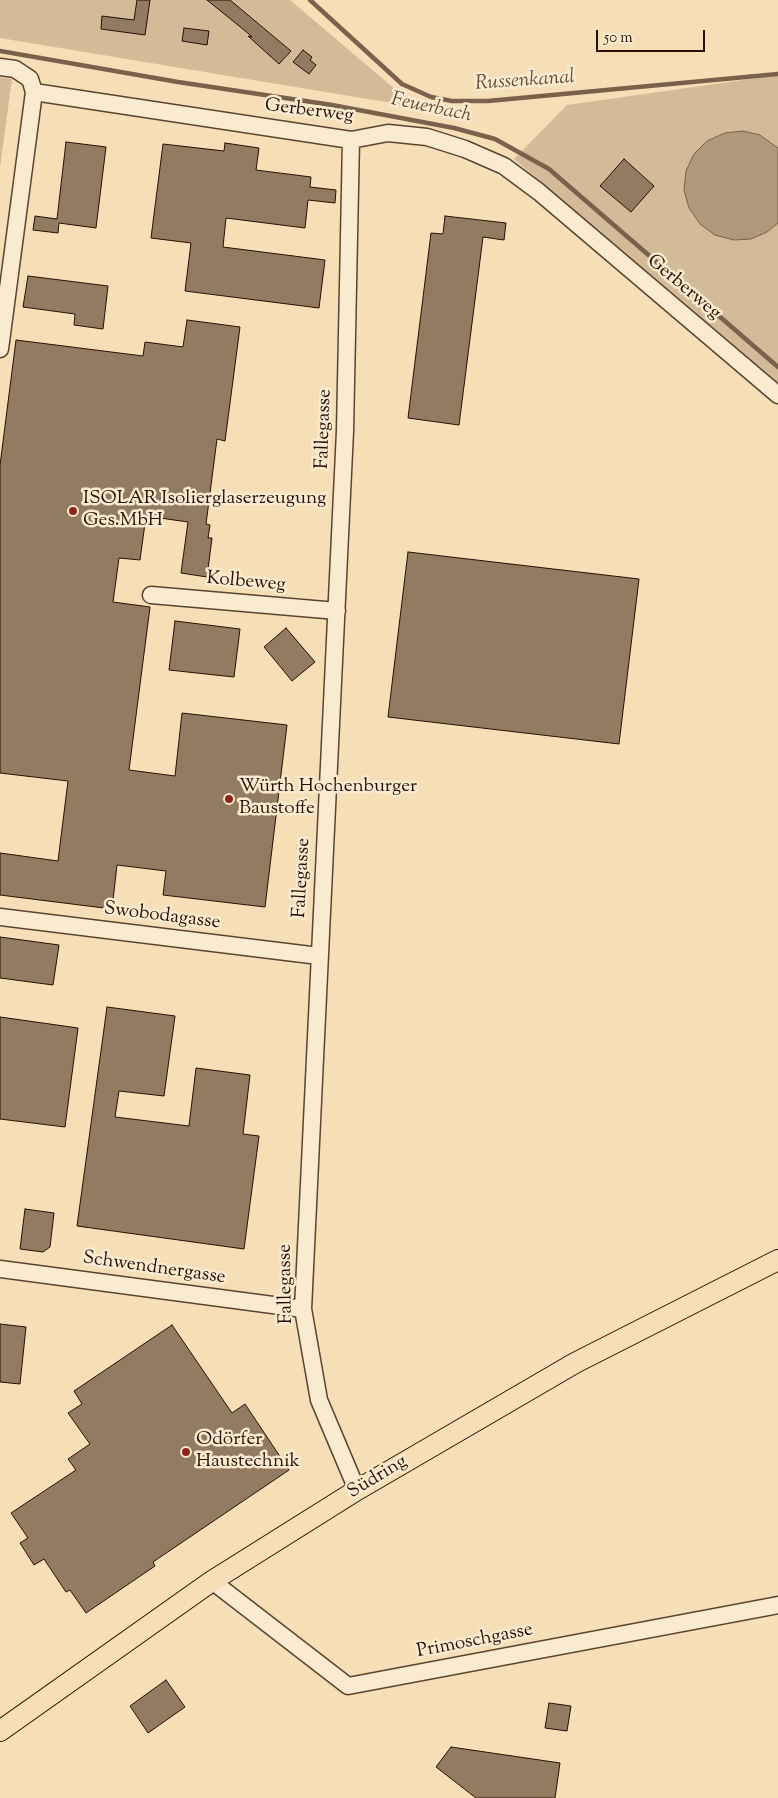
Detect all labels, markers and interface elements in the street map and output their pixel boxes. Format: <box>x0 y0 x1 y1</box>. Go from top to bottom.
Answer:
scale bar <box>598 20 707 52</box>
text: 50 m <box>604 28 633 49</box>
water label: Russenkanal <box>474 67 576 97</box>
water label: Feuerbach <box>389 89 473 129</box>
street label: Gerberweg <box>263 95 355 129</box>
street label: Gerberweg <box>641 251 725 325</box>
street label: Fallegasse <box>312 389 338 469</box>
place label: ISOLAR Isolierglaserzeugung Ges.MbH <box>83 489 326 533</box>
marker: ISOLAR Isolierglaserzeugung Ges.MbH <box>67 505 79 517</box>
street label: Kolbeweg <box>205 568 287 598</box>
place label: Würth Hochenburger Baustoffe <box>239 777 417 821</box>
marker: Würth Hochenburger Baustoffe <box>223 793 235 805</box>
street label: Fallegasse <box>290 837 316 919</box>
street label: Swobodagasse <box>103 899 221 935</box>
street label: Fallegasse <box>275 1244 299 1324</box>
street label: Schwendnergasse <box>81 1248 227 1290</box>
place label: Odörfer Haustechnik <box>196 1430 300 1474</box>
marker: Odörfer Haustechnik <box>180 1446 192 1458</box>
street label: Südring <box>344 1451 412 1505</box>
street label: Primoschgasse <box>415 1620 535 1664</box>

